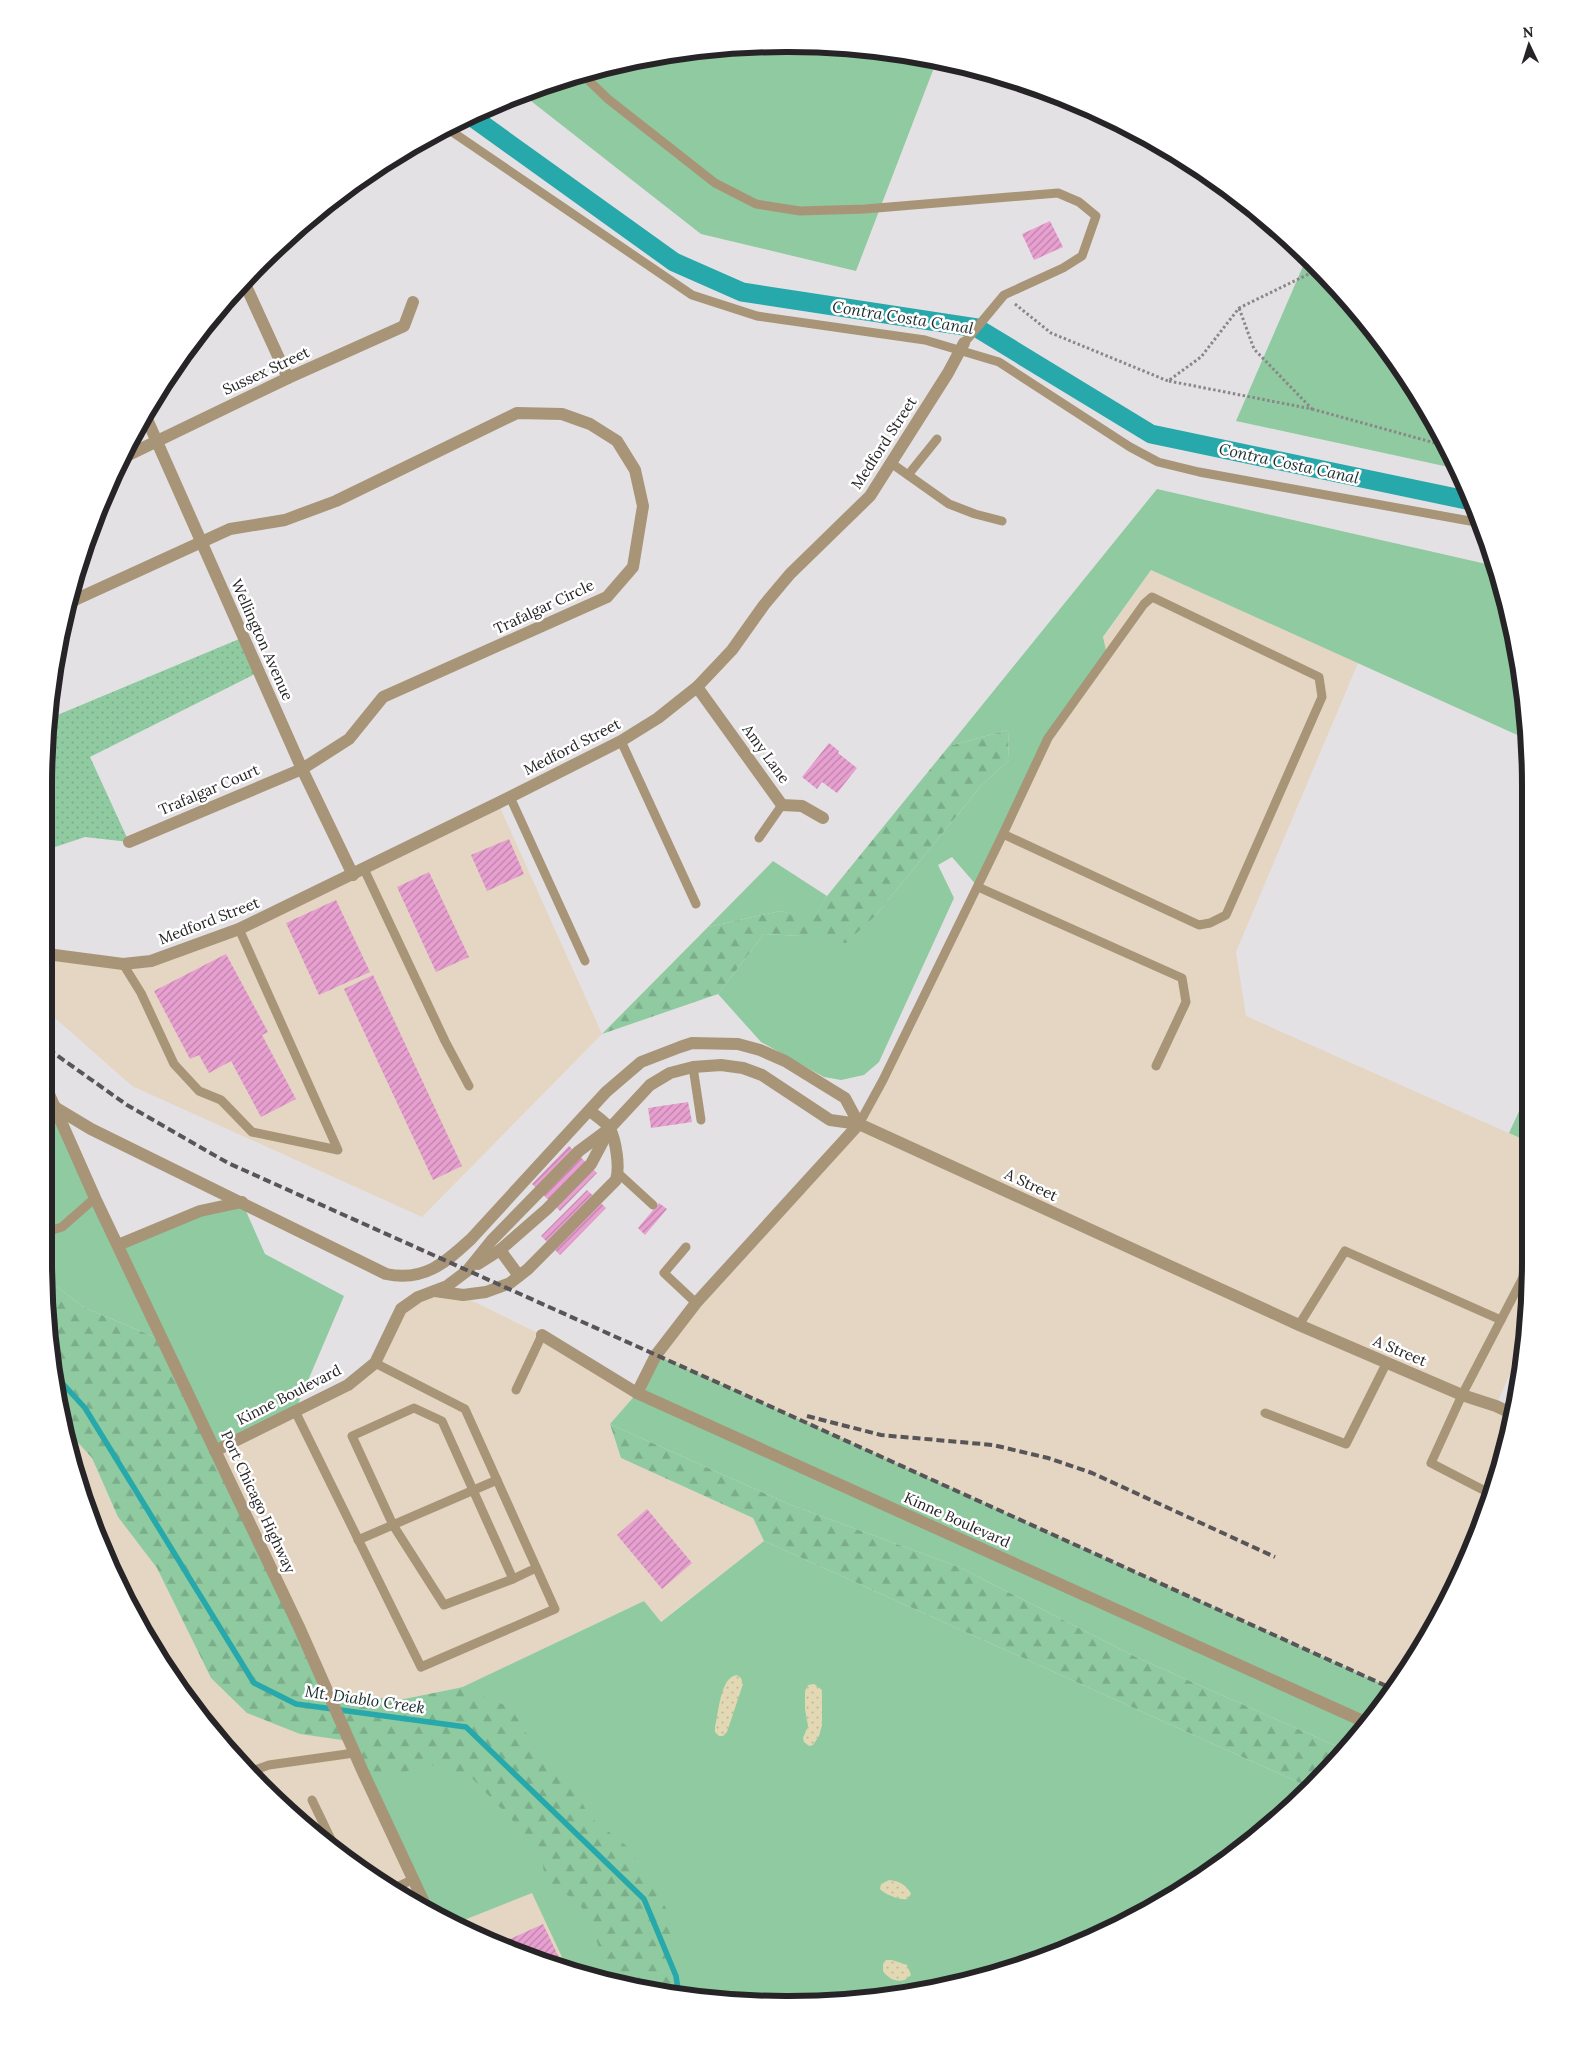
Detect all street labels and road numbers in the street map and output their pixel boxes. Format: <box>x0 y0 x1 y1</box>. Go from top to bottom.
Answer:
street label: Sussex Street <box>219 342 312 399</box>
street label: Medford Street <box>847 393 921 492</box>
street label: Trafalgar Circle <box>491 575 597 638</box>
street label: Wellington Avenue <box>227 576 298 703</box>
street label: Medford Street <box>520 714 624 779</box>
street label: Amy Lane <box>738 720 794 787</box>
street label: Trafalgar Court <box>156 760 262 819</box>
street label: Medford Street <box>156 893 262 948</box>
street label: A Street <box>1001 1164 1061 1205</box>
street label: A Street <box>1370 1330 1430 1370</box>
street label: Kinne Boulevard <box>233 1360 344 1429</box>
street label: Port Chicago Highway <box>217 1427 300 1576</box>
street label: Kinne Boulevard <box>901 1488 1013 1552</box>

